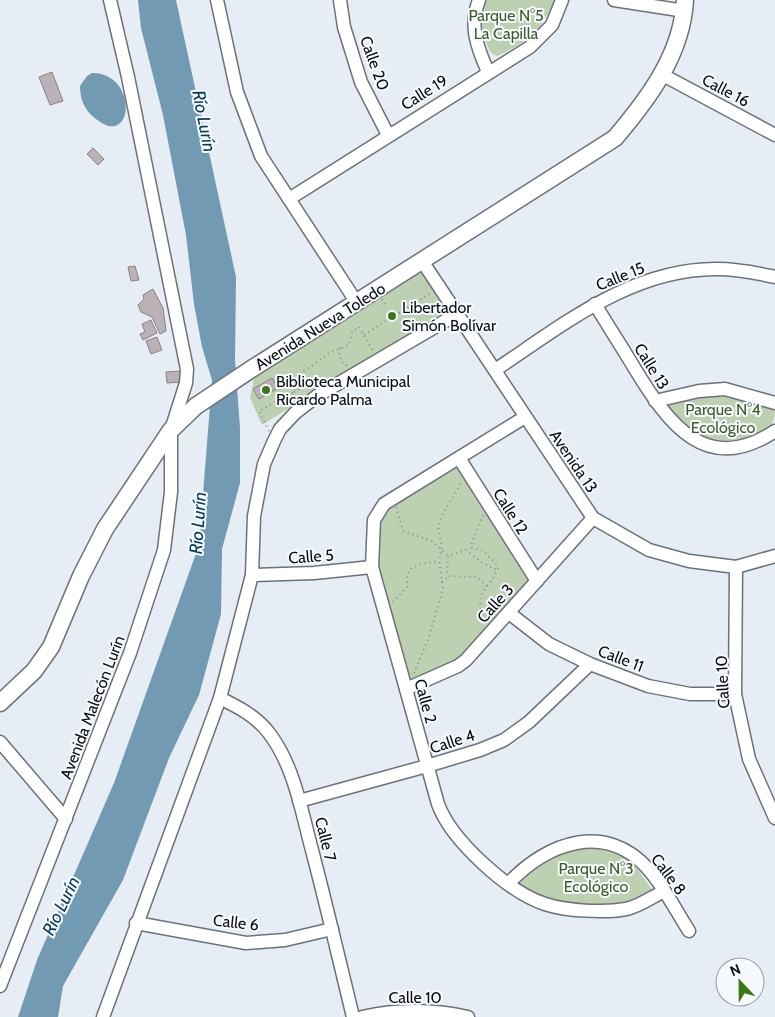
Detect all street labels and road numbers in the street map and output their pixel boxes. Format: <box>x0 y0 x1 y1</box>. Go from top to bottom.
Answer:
street label: Calle 20 <box>356 33 393 93</box>
street label: Calle 16 <box>699 70 753 111</box>
street label: Calle 19 <box>398 71 451 114</box>
street label: Calle 15 <box>593 258 647 295</box>
street label: Avenida Nueva Toledo <box>252 279 389 374</box>
street label: Calle 13 <box>630 340 673 393</box>
street label: Avenida 13 <box>546 426 601 496</box>
street label: Calle 12 <box>489 485 532 538</box>
street label: Calle 5 <box>288 545 334 568</box>
street label: Calle 3 <box>473 580 518 627</box>
street label: Avenida Malecón Lurín <box>56 633 129 782</box>
street label: Calle 11 <box>595 641 646 676</box>
street label: Calle 10 <box>712 655 733 709</box>
street label: Calle 2 <box>410 677 441 725</box>
street label: Calle 4 <box>427 725 477 758</box>
street label: Calle 7 <box>311 815 340 863</box>
street label: Calle 8 <box>647 850 690 899</box>
street label: Calle 6 <box>212 911 260 934</box>
street label: Calle 10 <box>388 988 442 1007</box>

